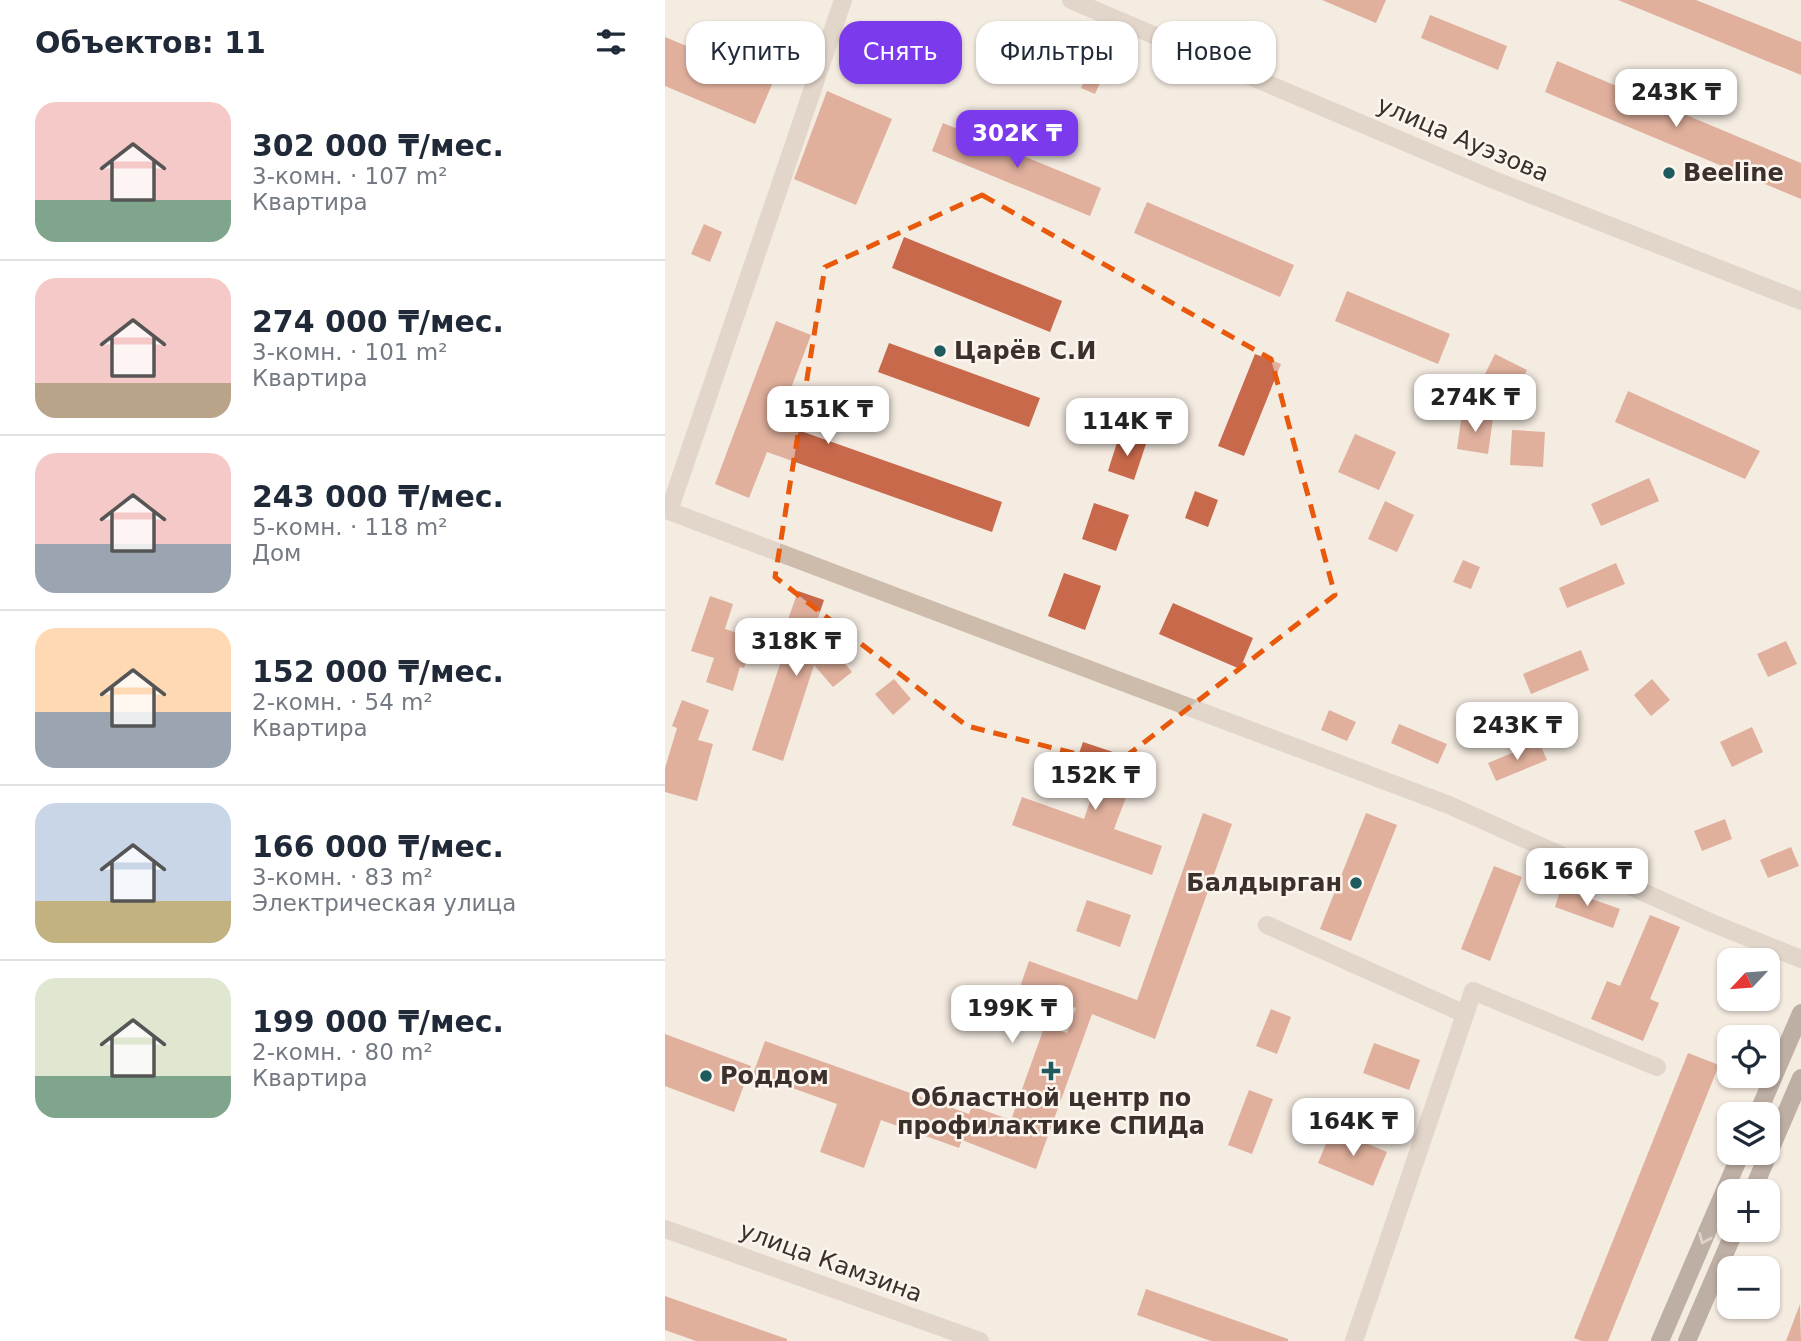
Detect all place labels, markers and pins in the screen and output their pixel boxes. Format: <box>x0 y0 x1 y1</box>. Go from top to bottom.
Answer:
pin: 243K ₸ <box>1619 69 1733 129</box>
pin: 302K ₸ <box>960 110 1074 170</box>
place label: Beeline <box>1683 159 1784 187</box>
marker: Beeline <box>1661 165 1677 181</box>
place label: Царёв С.И <box>954 337 1096 365</box>
marker: Царёв С.И <box>932 343 948 359</box>
pin: 274K ₸ <box>1418 374 1532 434</box>
pin: 151K ₸ <box>771 386 885 446</box>
pin: 114K ₸ <box>1070 398 1184 458</box>
pin: 318K ₸ <box>739 618 853 678</box>
pin: 243K ₸ <box>1460 702 1574 762</box>
pin: 152K ₸ <box>1038 752 1152 812</box>
pin: 166K ₸ <box>1530 848 1644 908</box>
place label: Балдырган <box>1186 869 1342 897</box>
marker: Балдырган <box>1348 875 1364 891</box>
pin: 199K ₸ <box>955 986 1069 1045</box>
marker: Областной центр по профилактике СПИДа <box>1041 1061 1061 1081</box>
place label: Роддом <box>720 1062 829 1090</box>
marker: Роддом <box>698 1068 714 1084</box>
place label: Областной центр по профилактике СПИДа <box>897 1084 1205 1140</box>
pin: 164K ₸ <box>1296 1098 1410 1158</box>

